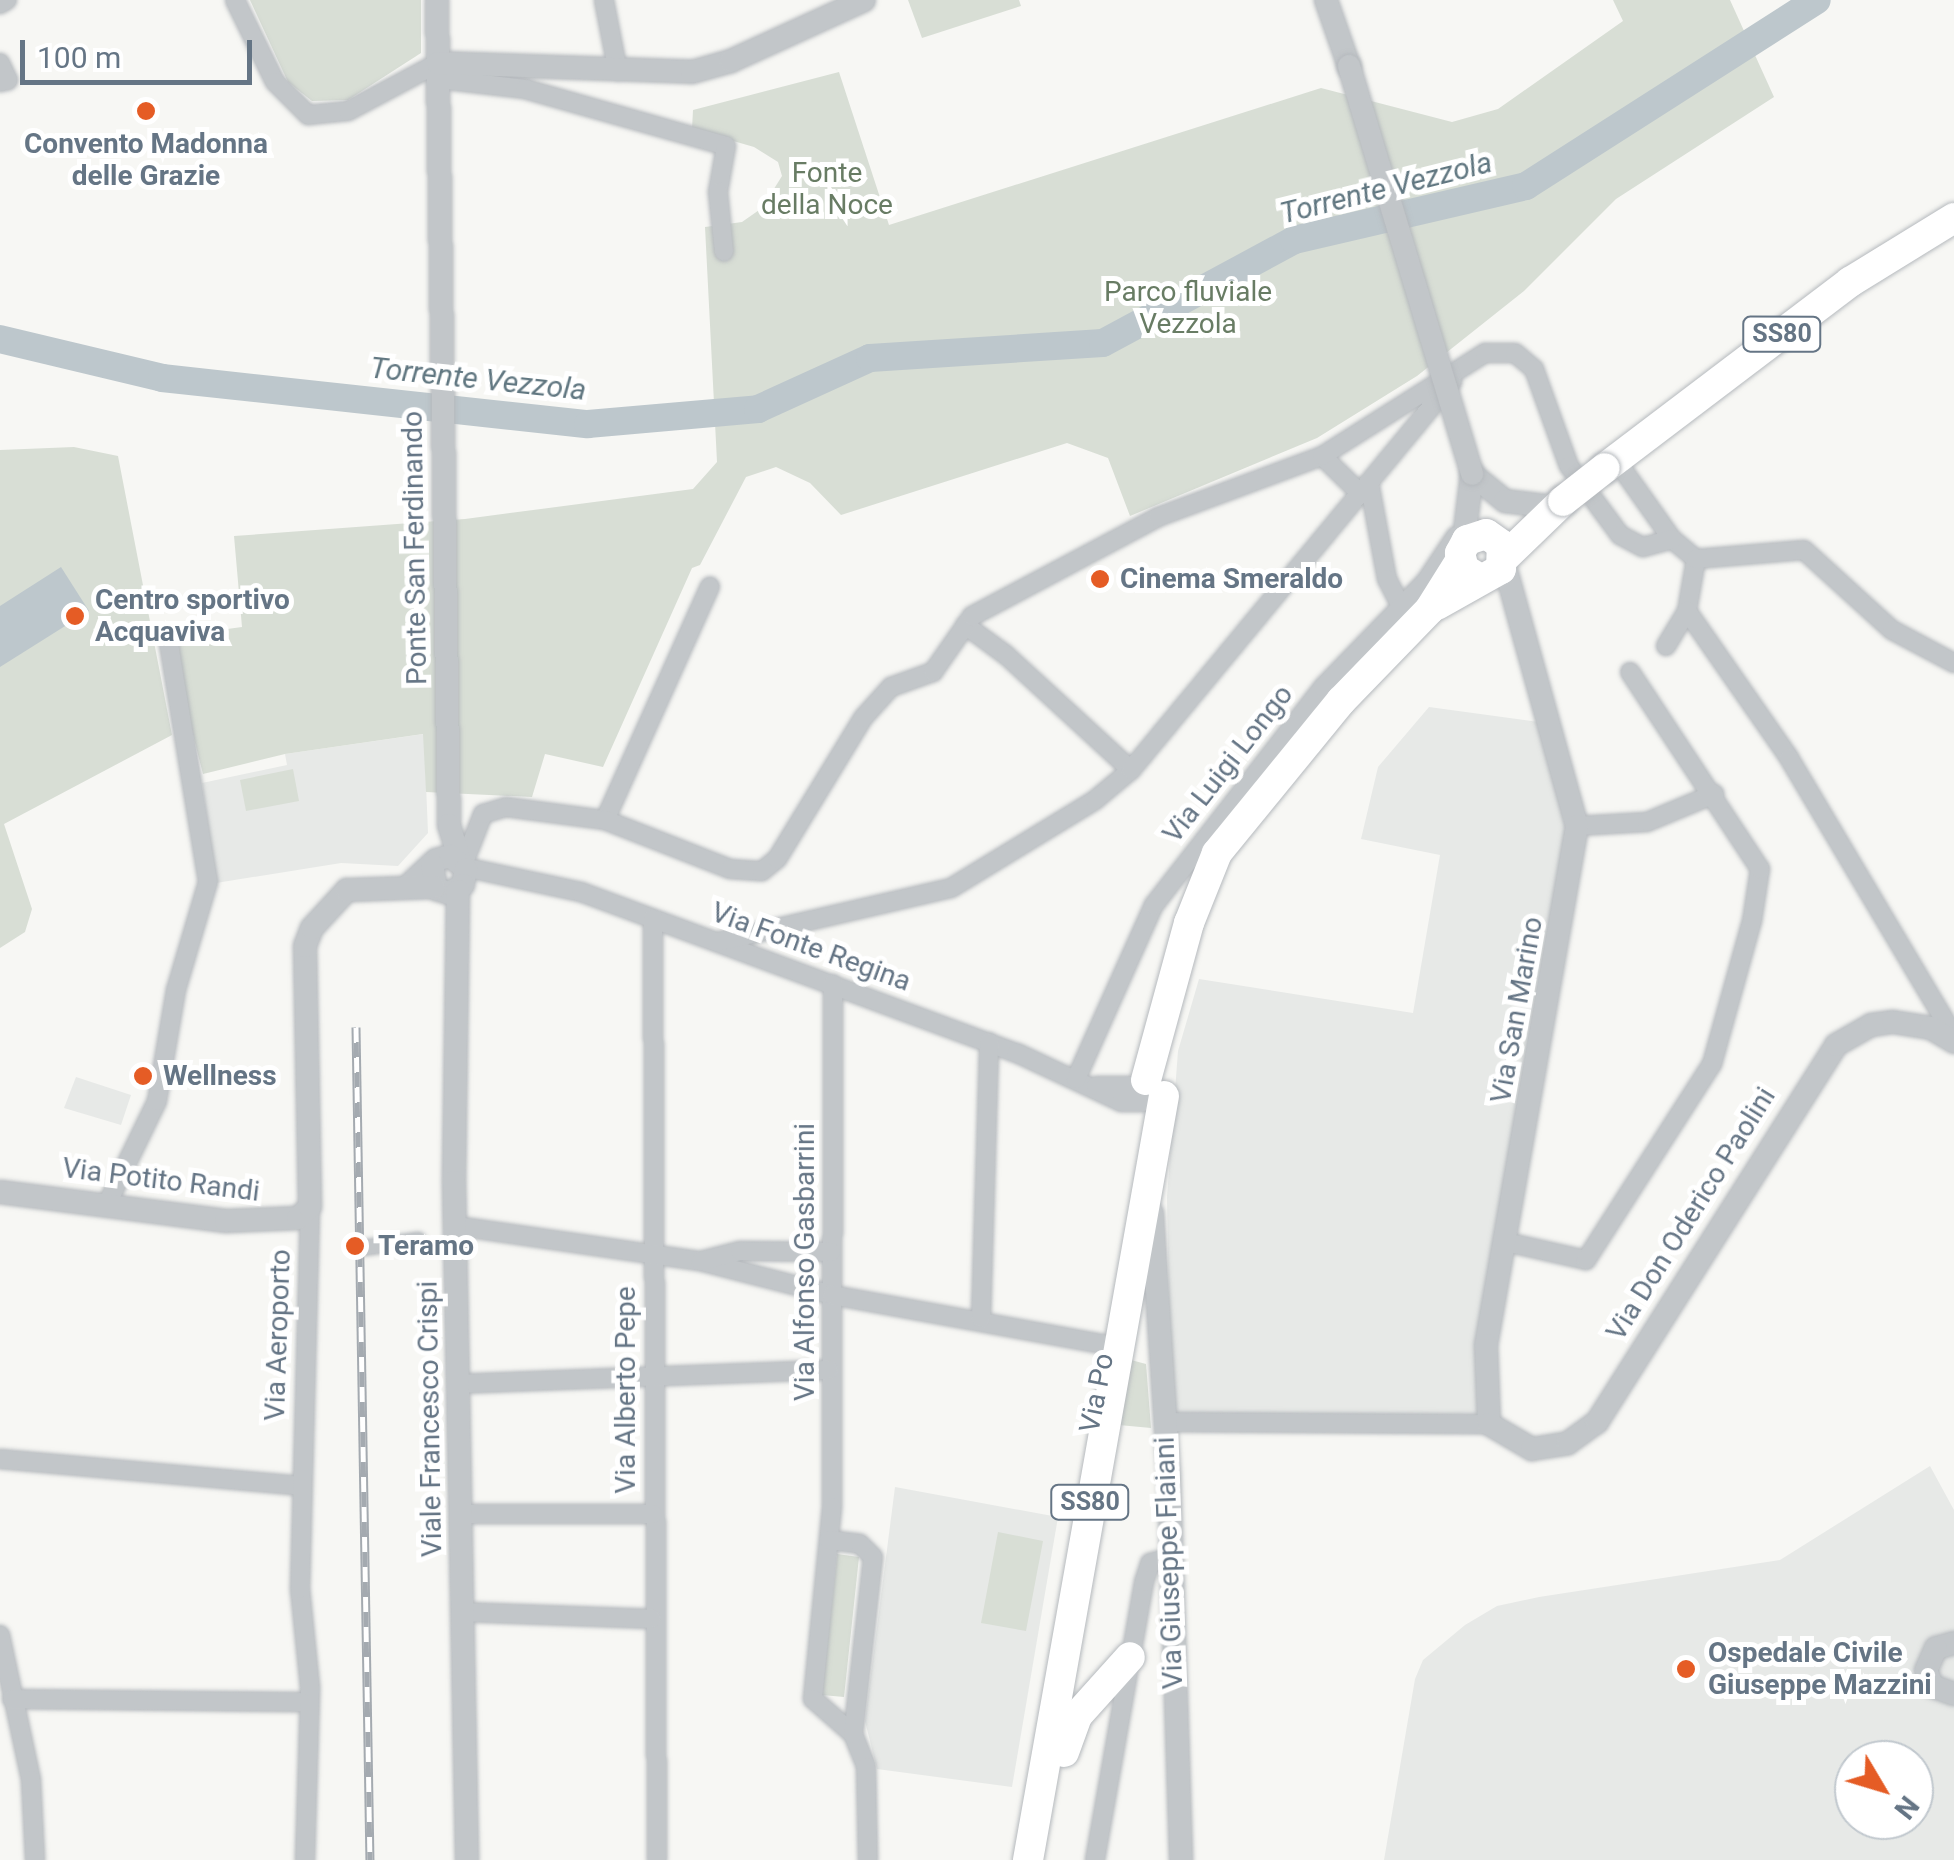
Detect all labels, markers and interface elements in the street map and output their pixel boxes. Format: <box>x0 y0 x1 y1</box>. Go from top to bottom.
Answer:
scale bar <box>25 20 258 82</box>
text: 100 m <box>37 40 121 75</box>
marker: Convento Madonna delle Grazie <box>135 100 157 122</box>
place label: Convento Madonna delle Grazie <box>24 127 268 193</box>
water label: Torrente Vezzola <box>1276 144 1496 232</box>
park label: Fonte della Noce <box>761 156 893 222</box>
park label: Parco fluviale Vezzola <box>1104 275 1272 341</box>
road number: SS80 <box>1742 314 1822 354</box>
water label: Torrente Vezzola <box>368 350 588 408</box>
street label: Ponte San Ferdinando <box>396 411 434 685</box>
place label: Cinema Smeraldo <box>1120 562 1343 596</box>
marker: Cinema Smeraldo <box>1089 568 1111 590</box>
place label: Centro sportivo Acquaviva <box>95 583 290 649</box>
marker: Centro sportivo Acquaviva <box>64 605 86 627</box>
street label: Via Luigi Longo <box>1156 678 1300 850</box>
street label: Via Fonte Regina <box>707 895 915 999</box>
street label: Via San Marino <box>1484 914 1550 1106</box>
place label: Wellness <box>163 1059 277 1093</box>
marker: Wellness <box>132 1065 154 1087</box>
street label: Via Don Oderico Paolini <box>1599 1081 1783 1347</box>
street label: Via Alfonso Gasbarrini <box>788 1123 822 1401</box>
street label: Via Potito Randi <box>60 1151 262 1209</box>
place label: Teramo <box>378 1229 474 1263</box>
marker: Teramo <box>342 1233 368 1259</box>
street label: Via Aeroporto <box>258 1249 298 1421</box>
street label: Viale Francesco Crispi <box>411 1281 449 1557</box>
street label: Via Alberto Pepe <box>609 1286 643 1494</box>
street label: Via Po <box>1073 1350 1121 1436</box>
street label: Via Giuseppe Flaiani <box>1148 1436 1190 1690</box>
road number: SS80 <box>1050 1482 1130 1522</box>
place label: Ospedale Civile Giuseppe Mazzini <box>1708 1636 1932 1702</box>
marker: Ospedale Civile Giuseppe Mazzini <box>1673 1656 1699 1682</box>
north arrow <box>1834 1740 1934 1840</box>
text: N <box>1887 1790 1926 1825</box>

